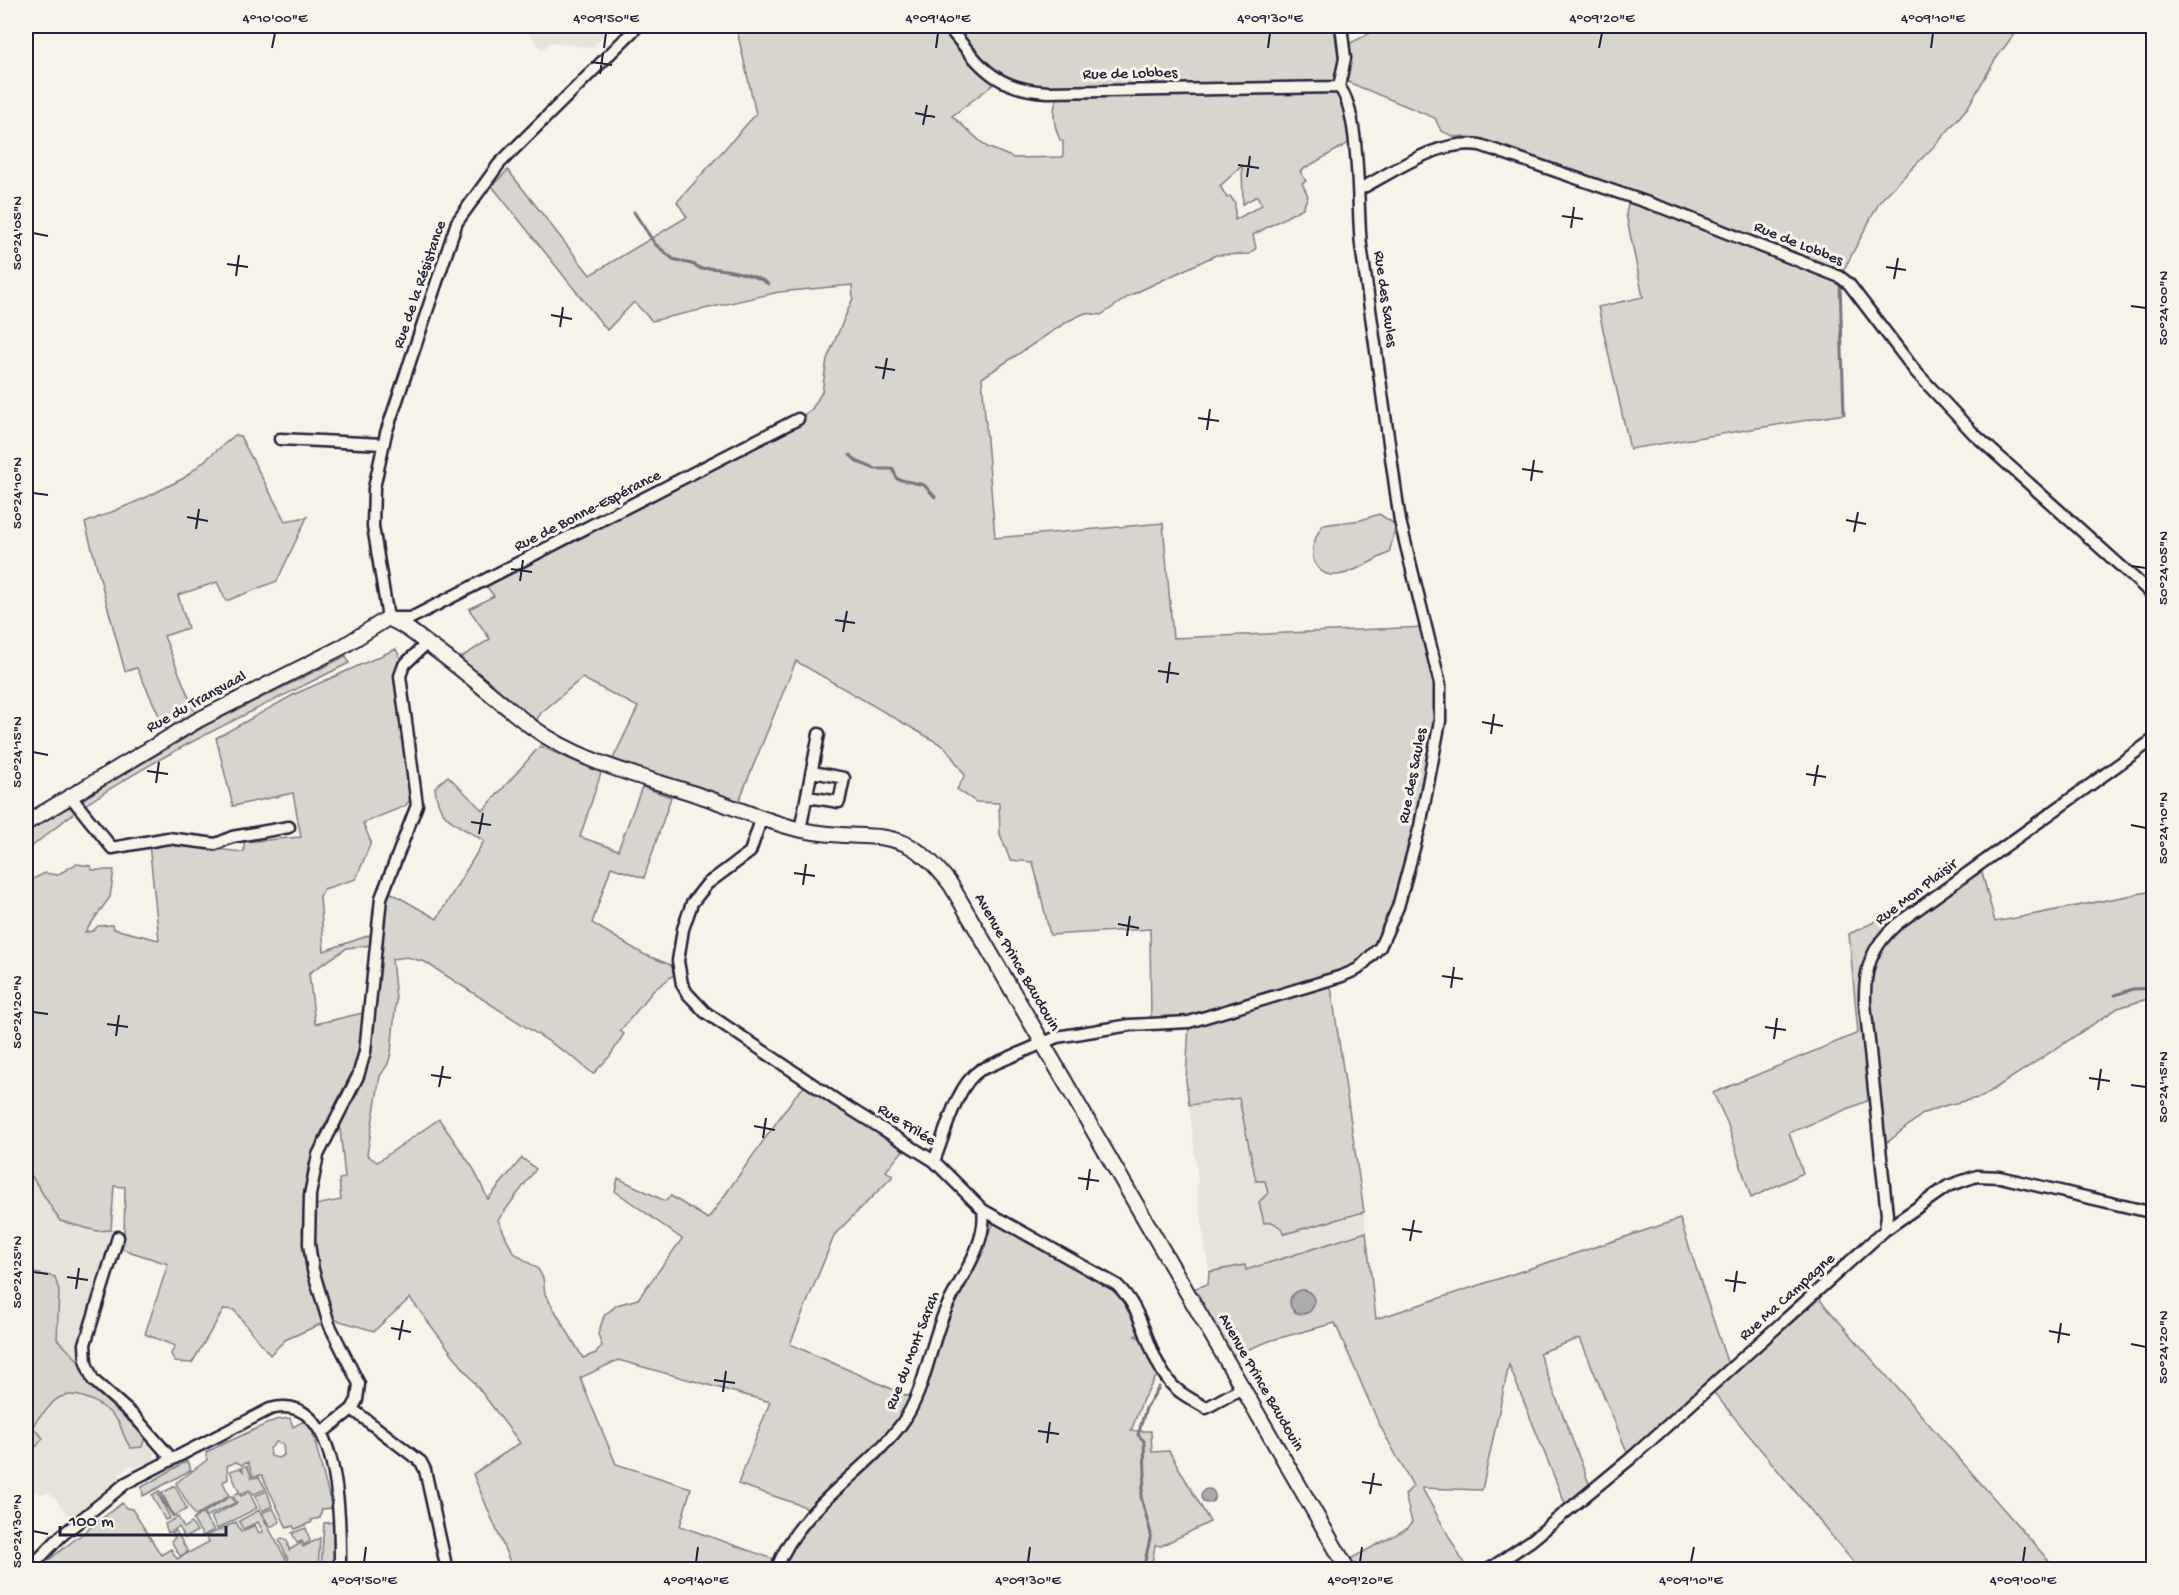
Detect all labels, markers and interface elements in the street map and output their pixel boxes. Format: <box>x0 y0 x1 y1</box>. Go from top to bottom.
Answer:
text: 4°10'00"E <box>243 10 308 28</box>
text: 4°09'50"E <box>573 10 639 28</box>
text: 4°09'40"E <box>906 10 971 28</box>
text: 4°09'30"E <box>1237 10 1303 28</box>
text: 4°09'20"E <box>1569 10 1635 28</box>
text: 4°09'10"E <box>1901 10 1966 28</box>
street label: Rue de Lobbes <box>1083 65 1179 85</box>
text: 50°24'05"N <box>9 196 27 270</box>
street label: Rue de la Résistance <box>390 218 452 352</box>
street label: Rue de Lobbes <box>1751 218 1846 272</box>
street label: Rue des Saules <box>1368 250 1400 349</box>
text: 50°24'00"N <box>2155 271 2173 345</box>
text: 50°24'10"N <box>9 457 27 529</box>
street label: Rue de Bonne-Espérance <box>511 466 665 557</box>
text: 50°24'05"N <box>2155 531 2173 605</box>
street label: Rue du Transvaal <box>144 668 250 738</box>
text: 50°24'15"N <box>9 716 27 788</box>
street label: Rue des Saules <box>1395 726 1433 825</box>
text: 50°24'10"N <box>2155 792 2173 864</box>
street label: Rue Mon Plaisir <box>1872 855 1963 930</box>
street label: Avenue Prince Baudouin <box>969 891 1063 1036</box>
text: 50°24'20"N <box>9 975 27 1049</box>
text: 50°24'15"N <box>2155 1051 2173 1123</box>
street label: Rue Frilée <box>873 1101 939 1152</box>
text: 50°24'25"N <box>9 1235 27 1308</box>
street label: Rue Ma Campagne <box>1736 1250 1840 1346</box>
street label: Rue du Mont Sarah <box>883 1289 945 1413</box>
text: 50°24'20"N <box>2155 1310 2173 1384</box>
street label: Avenue Prince Baudouin <box>1213 1311 1307 1456</box>
text: 50°24'30"N <box>9 1494 27 1568</box>
scale bar <box>60 1499 226 1537</box>
text: 100 m <box>68 1512 114 1533</box>
text: 4°09'50"E <box>331 1572 397 1590</box>
text: 4°09'40"E <box>664 1572 729 1590</box>
text: 4°09'30"E <box>995 1572 1061 1590</box>
text: 4°09'20"E <box>1327 1572 1393 1590</box>
text: 4°09'10"E <box>1659 1572 1724 1590</box>
text: 4°09'00"E <box>1990 1572 2057 1590</box>

